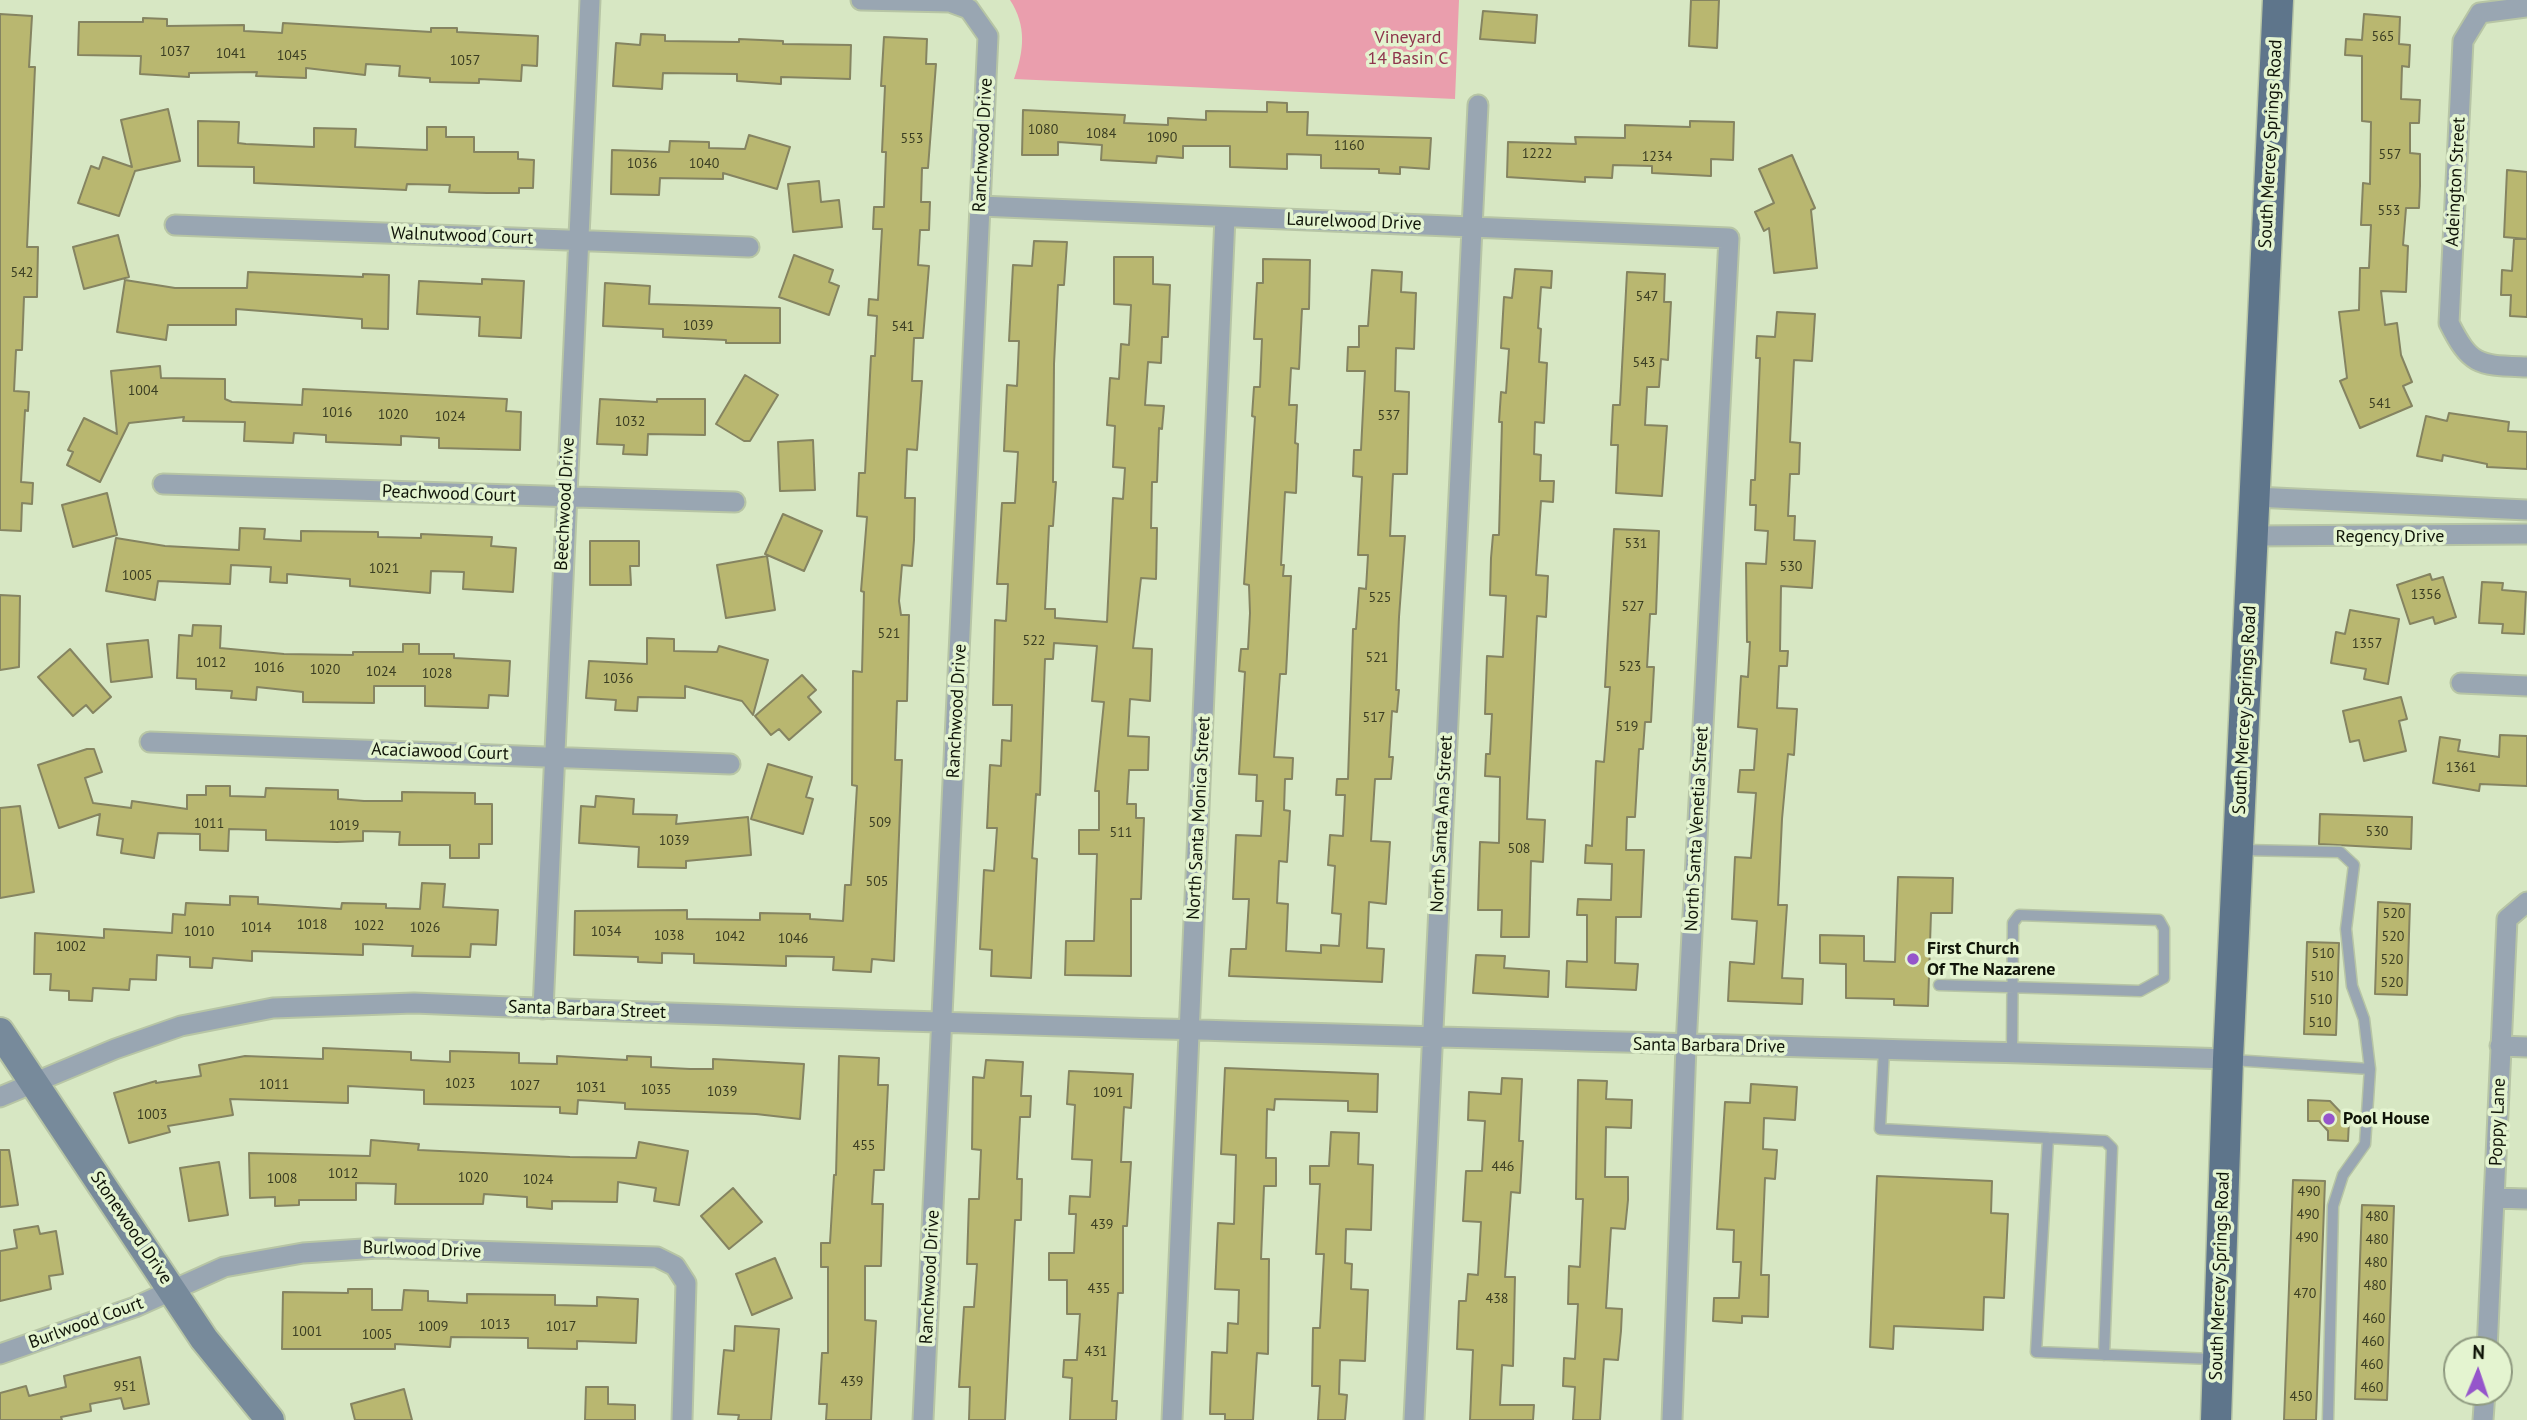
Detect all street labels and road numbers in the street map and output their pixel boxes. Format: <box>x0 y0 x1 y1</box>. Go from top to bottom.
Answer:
street label: South Mercey Springs Road <box>2255 39 2287 249</box>
street label: Ranchwood Drive <box>969 77 997 213</box>
street label: Adeington Street <box>2442 117 2470 247</box>
street label: Laurelwood Drive <box>1286 209 1422 235</box>
street label: Walnutwood Court <box>390 223 534 249</box>
street label: Beechwood Drive <box>551 437 579 571</box>
street label: Peachwood Court <box>382 481 516 507</box>
street label: Regency Drive <box>2336 526 2444 548</box>
street label: South Mercey Springs Road <box>2229 605 2261 815</box>
street label: Ranchwood Drive <box>943 643 971 779</box>
street label: North Santa Monica Street <box>1183 716 1215 920</box>
street label: North Santa Venetia Street <box>1681 726 1713 932</box>
street label: North Santa Ana Street <box>1427 735 1457 913</box>
street label: Acaciawood Court <box>371 739 509 765</box>
street label: Santa Barbara Street <box>508 996 666 1024</box>
street label: Santa Barbara Drive <box>1633 1034 1785 1058</box>
street label: Poppy Lane <box>2486 1077 2510 1167</box>
street label: Stonewood Drive <box>85 1168 177 1288</box>
street label: South Mercey Springs Road <box>2206 1171 2234 1381</box>
street label: Ranchwood Drive <box>916 1209 944 1345</box>
street label: Burlwood Drive <box>362 1237 482 1263</box>
street label: Burlwood Court <box>26 1292 146 1354</box>

